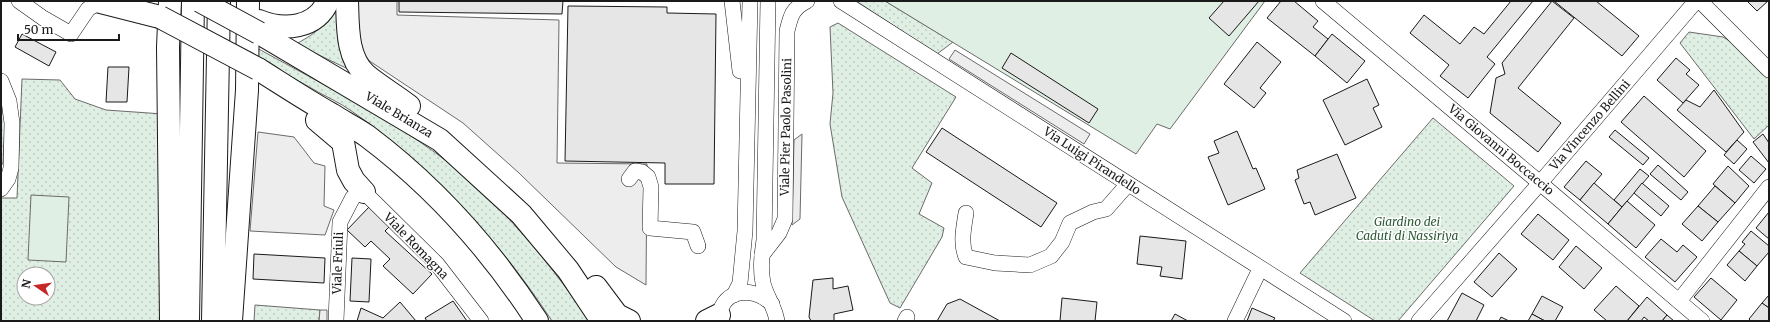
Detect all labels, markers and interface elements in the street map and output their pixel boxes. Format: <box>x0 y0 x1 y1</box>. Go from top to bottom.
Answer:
scale bar <box>18 16 119 42</box>
text: 50 m <box>24 22 53 37</box>
street label: Viale Pier Paolo Pasolini <box>777 58 794 197</box>
street label: Via Vincenzo Bellini <box>1546 76 1633 174</box>
street label: Viale Brianza <box>362 88 436 141</box>
street label: Via Giovanni Boccaccio <box>1445 100 1557 198</box>
street label: Via Luigi Pirandello <box>1040 123 1144 198</box>
street label: Viale Romagna <box>380 209 452 282</box>
park label: Giardino dei Caduti di Nassiriya <box>1356 214 1458 243</box>
street label: Viale Friuli <box>329 231 346 295</box>
north arrow <box>16 266 56 306</box>
text: N <box>18 278 34 290</box>

